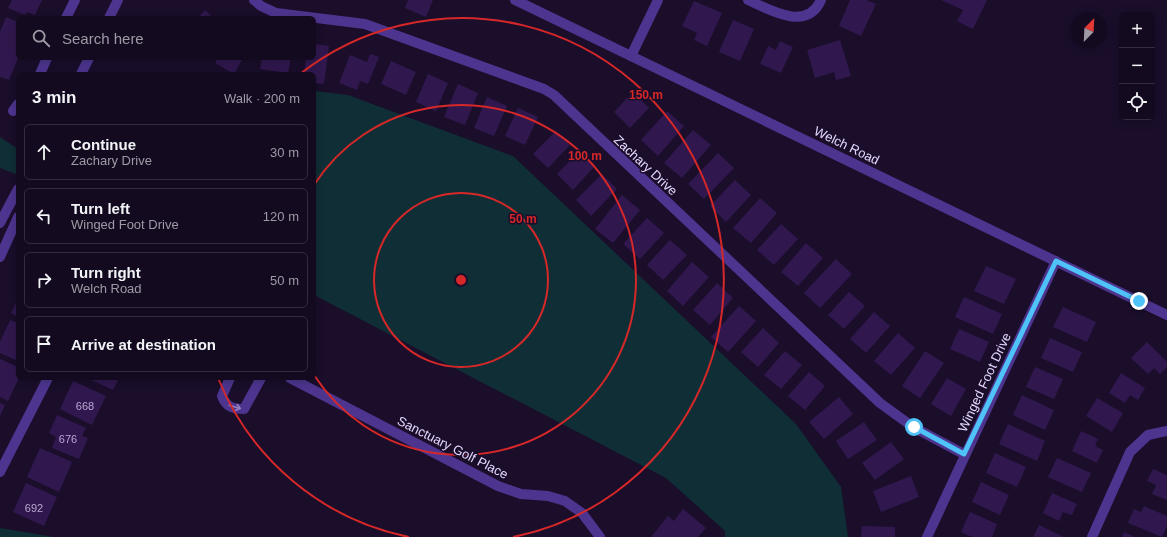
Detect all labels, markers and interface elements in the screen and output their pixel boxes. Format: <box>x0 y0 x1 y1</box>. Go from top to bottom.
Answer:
north arrow <box>1071 12 1107 48</box>
map controls <box>1119 12 1155 120</box>
button: + <box>1119 12 1155 48</box>
search box <box>16 16 316 60</box>
icon: search <box>30 27 52 49</box>
text: Search here <box>62 30 144 47</box>
button: − <box>1119 48 1155 84</box>
button: locate <box>1119 84 1155 120</box>
text: 3 min <box>32 88 76 107</box>
text: 150 m <box>629 88 663 102</box>
text: Walk · 200 m <box>224 91 300 106</box>
street label: Welch Road <box>812 123 882 168</box>
street label: Zachary Drive <box>611 132 680 198</box>
text: Continue <box>71 136 136 153</box>
icon: ahead <box>33 141 55 163</box>
text: 30 m <box>270 145 299 160</box>
text: 100 m <box>568 149 602 163</box>
text: Zachary Drive <box>71 153 152 168</box>
text: Turn left <box>71 200 130 217</box>
icon: left <box>33 205 55 227</box>
text: 120 m <box>263 209 299 224</box>
text: 50 m <box>509 212 537 226</box>
text: Winged Foot Drive <box>71 217 179 232</box>
text: Turn right <box>71 264 141 281</box>
icon: right <box>33 269 55 291</box>
text: 50 m <box>270 273 299 288</box>
centre of rings <box>454 273 468 287</box>
text: Welch Road <box>71 281 142 296</box>
route end <box>1130 292 1148 310</box>
street label: Winged Foot Drive <box>955 330 1014 434</box>
icon: arrive <box>33 333 55 355</box>
text: Arrive at destination <box>71 336 216 353</box>
house number: 668 <box>76 400 94 412</box>
one-way arrow <box>228 404 241 412</box>
street label: Sanctuary Golf Place <box>395 413 511 482</box>
route start <box>905 418 923 436</box>
house number: 676 <box>59 433 77 445</box>
house number: 692 <box>25 502 43 514</box>

